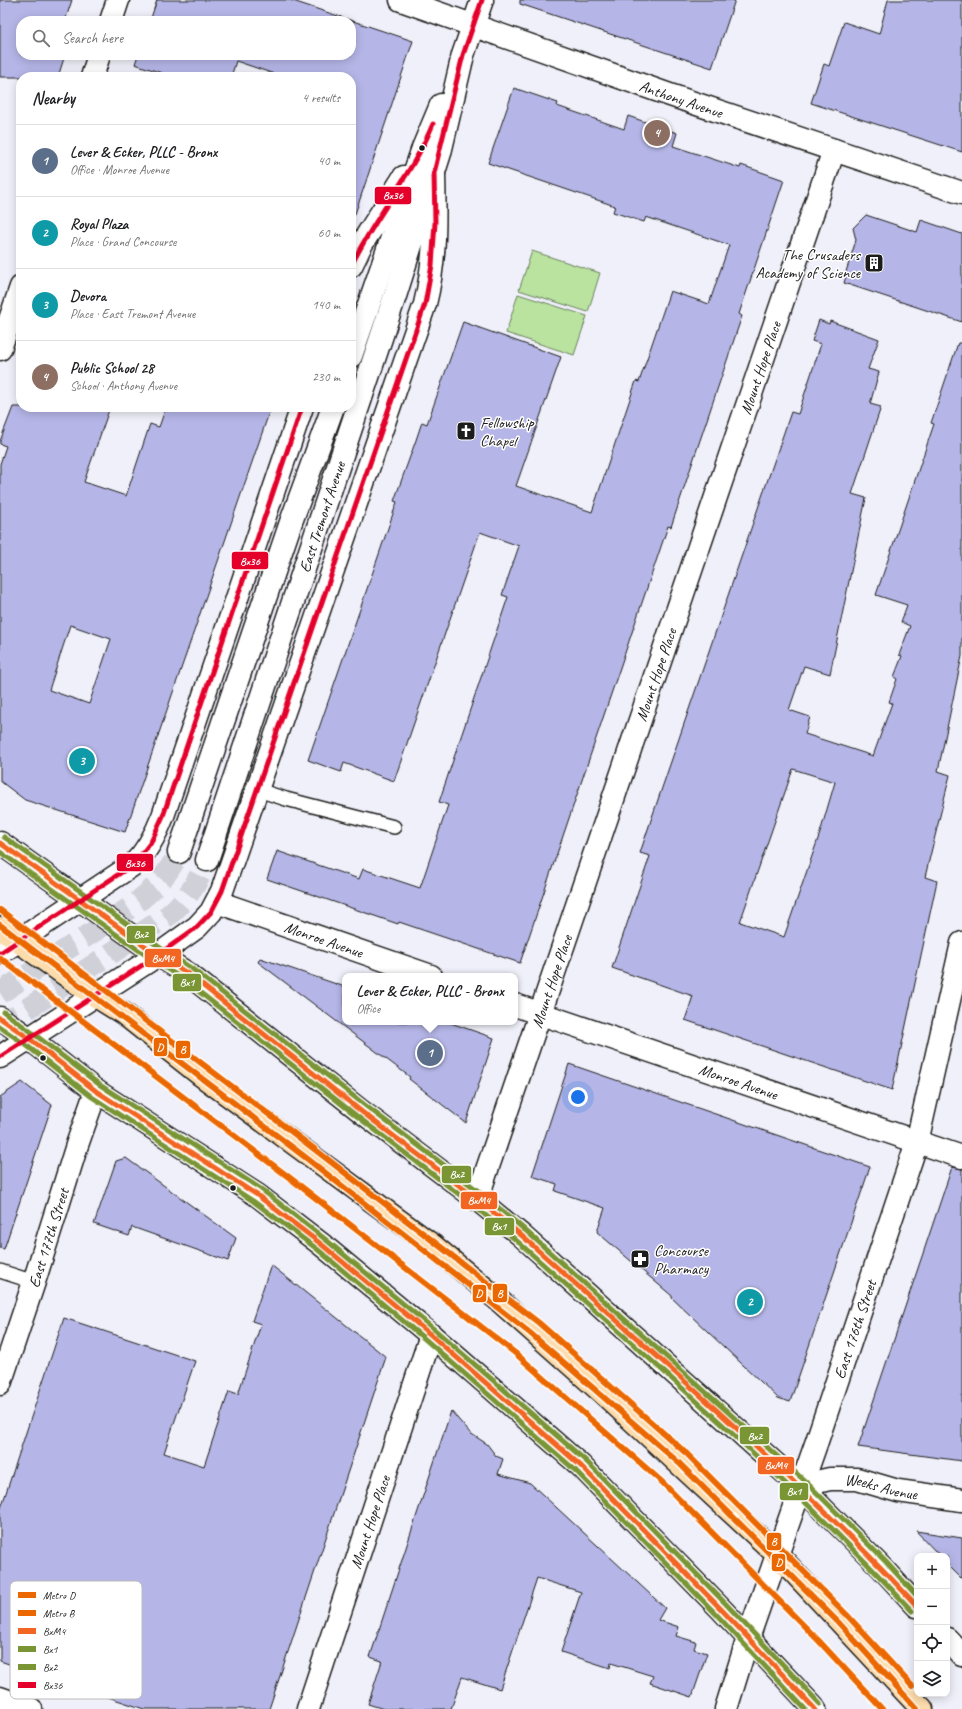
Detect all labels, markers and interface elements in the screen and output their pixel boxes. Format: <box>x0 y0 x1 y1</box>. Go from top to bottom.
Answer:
search box <box>16 16 356 60</box>
icon: search <box>30 27 52 49</box>
text: Search here <box>62 29 123 48</box>
street label: Anthony Avenue <box>637 76 727 124</box>
text: Nearby <box>32 88 75 109</box>
text: 4 results <box>302 90 340 106</box>
pin: 4 <box>644 118 670 148</box>
text: Lever & Ecker, PLLC - Bronx <box>70 143 217 162</box>
unlabelled marker <box>417 143 427 153</box>
text: 1 <box>42 153 48 169</box>
text: 40 m <box>318 153 340 169</box>
text: Office · Monroe Avenue <box>70 162 169 178</box>
line badge: Bx36 <box>374 186 412 205</box>
text: Bx36 <box>383 188 404 202</box>
text: Royal Plaza <box>70 215 128 234</box>
text: 2 <box>42 225 48 241</box>
text: 60 m <box>318 225 340 241</box>
text: Place · Grand Concourse <box>70 234 176 250</box>
place label: The Crusaders Academy of Science <box>755 245 862 283</box>
building icon: The Crusaders Academy of Science <box>863 252 885 274</box>
text: Devora <box>70 287 106 306</box>
text: 3 <box>42 297 48 313</box>
text: 140 m <box>312 297 340 313</box>
text: Place · East Tremont Avenue <box>70 306 195 322</box>
street label: Mount Hope Place <box>736 317 786 417</box>
text: Public School 28 <box>70 359 154 378</box>
text: 4 <box>42 369 48 385</box>
text: 230 m <box>312 369 340 385</box>
text: School · Anthony Avenue <box>70 378 177 394</box>
place label: Fellowship Chapel <box>480 413 534 451</box>
church icon: Fellowship Chapel <box>455 420 477 442</box>
street label: East Tremont Avenue <box>295 457 351 575</box>
line badge: Bx36 <box>231 551 269 570</box>
text: Bx36 <box>240 554 261 568</box>
street label: Mount Hope Place <box>631 624 682 724</box>
pin: 3 <box>69 746 95 776</box>
line badge: Bx36 <box>116 853 154 872</box>
text: Bx36 <box>125 856 146 870</box>
street label: Monroe Avenue <box>282 917 367 963</box>
line badge: Bx2 <box>126 925 156 944</box>
text: Bx2 <box>134 927 149 941</box>
street label: Mount Hope Place <box>527 931 578 1031</box>
line badge: BxM4 <box>144 948 182 968</box>
text: BxM4 <box>152 951 176 965</box>
line badge: Bx1 <box>172 973 202 992</box>
popup <box>342 973 518 1025</box>
text: Bx1 <box>180 975 195 989</box>
text: Lever & Ecker, PLLC - Bronx <box>356 982 504 1001</box>
text: Office <box>356 1001 380 1017</box>
line badge: D <box>153 1037 168 1057</box>
pin: 1 <box>417 1038 443 1068</box>
text: D <box>157 1040 165 1054</box>
line badge: B <box>175 1040 191 1059</box>
text: B <box>180 1042 187 1056</box>
unlabelled marker <box>38 1053 48 1063</box>
street label: Monroe Avenue <box>696 1059 782 1105</box>
your location <box>568 1087 588 1107</box>
line badge: Bx2 <box>441 1165 472 1184</box>
text: Bx2 <box>450 1167 465 1181</box>
unlabelled marker <box>228 1183 238 1193</box>
street label: East 177th Street <box>24 1184 74 1290</box>
line badge: BxM4 <box>460 1191 498 1210</box>
text: BxM4 <box>468 1193 492 1207</box>
line badge: Bx1 <box>484 1217 515 1236</box>
text: Bx1 <box>492 1219 507 1233</box>
place label: Concourse Pharmacy <box>654 1241 710 1279</box>
pharmacy icon: Concourse Pharmacy <box>629 1248 651 1270</box>
street label: East 176th Street <box>830 1276 882 1381</box>
line badge: B <box>492 1283 508 1303</box>
line badge: D <box>472 1284 487 1303</box>
text: D <box>476 1286 484 1300</box>
text: B <box>497 1286 504 1300</box>
pin: 2 <box>737 1287 763 1317</box>
line badge: Bx2 <box>739 1426 770 1445</box>
text: Bx2 <box>748 1429 763 1443</box>
line badge: BxM4 <box>757 1456 795 1475</box>
text: BxM4 <box>765 1458 789 1472</box>
street label: Weeks Avenue <box>845 1470 920 1505</box>
street label: Mount Hope Place <box>346 1471 396 1571</box>
line badge: Bx1 <box>779 1482 809 1501</box>
text: Bx1 <box>787 1484 802 1498</box>
line badge: B <box>766 1532 782 1551</box>
text: B <box>771 1534 778 1548</box>
line badge: D <box>771 1553 786 1572</box>
map controls <box>914 1553 950 1697</box>
button: + <box>914 1553 950 1589</box>
text: D <box>776 1555 784 1569</box>
legend <box>10 1581 142 1699</box>
text: Metro D <box>43 1588 77 1602</box>
button: − <box>914 1589 950 1625</box>
text: Metro B <box>43 1606 76 1620</box>
text: BxM4 <box>43 1624 67 1638</box>
button: locate <box>914 1625 950 1661</box>
text: Bx1 <box>43 1642 59 1656</box>
text: Bx2 <box>43 1660 59 1674</box>
button: layers <box>914 1661 950 1697</box>
text: Bx36 <box>43 1678 64 1692</box>

